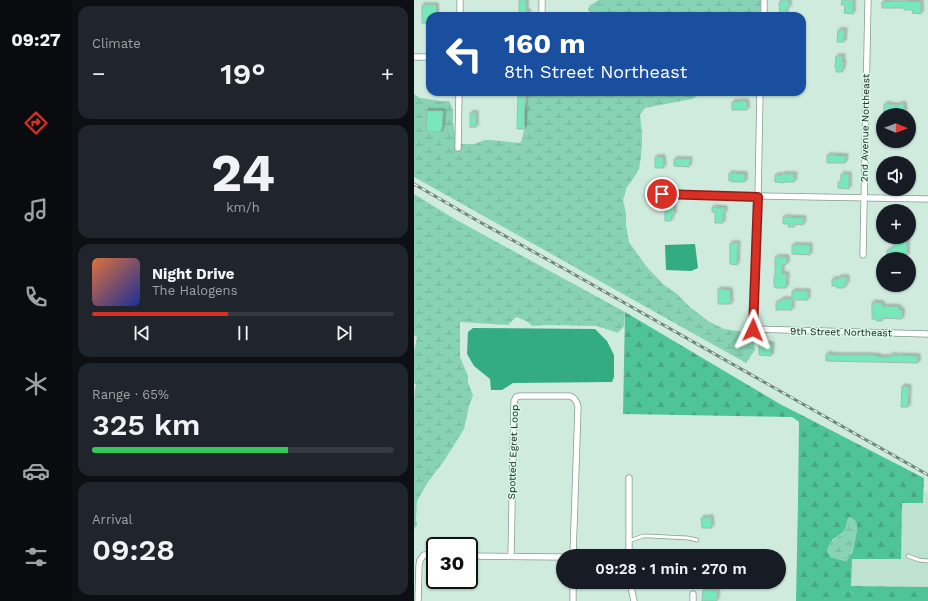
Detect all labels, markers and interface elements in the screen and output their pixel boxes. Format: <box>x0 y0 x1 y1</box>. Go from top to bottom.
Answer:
text: 160 m <box>504 27 586 60</box>
icon: left <box>438 28 490 80</box>
text: 09:27 <box>11 29 61 50</box>
text: Climate <box>92 36 141 51</box>
text: 19° <box>220 56 266 91</box>
text: − <box>92 61 105 86</box>
text: + <box>381 61 394 86</box>
text: 8th Street Northeast <box>504 61 687 82</box>
street label: 2nd Avenue Northeast <box>859 73 871 182</box>
north arrow <box>876 108 916 148</box>
map controls <box>876 108 916 292</box>
icon: directions <box>22 109 50 137</box>
text: 24 <box>211 143 275 204</box>
button: sound <box>876 156 916 196</box>
pin <box>645 177 679 211</box>
icon: arrive <box>651 183 673 205</box>
icon: music <box>22 196 50 224</box>
text: km/h <box>226 200 260 215</box>
button: + <box>876 204 916 244</box>
button: − <box>876 252 916 292</box>
text: Night Drive <box>152 265 235 283</box>
icon: phone <box>22 283 50 311</box>
text: The Halogens <box>152 283 238 298</box>
position arrow <box>732 309 774 351</box>
icon: previous <box>131 322 153 344</box>
icon: pause <box>232 322 254 344</box>
icon: next <box>333 322 355 344</box>
street label: 9th Street Northeast <box>790 326 893 338</box>
icon: climate <box>22 370 50 398</box>
text: Range · 65% <box>92 387 169 402</box>
street label: Spotted Egret Loop <box>506 405 520 499</box>
text: 325 km <box>92 407 200 442</box>
icon: car <box>22 457 50 485</box>
text: Arrival <box>92 512 133 527</box>
text: 09:28 <box>92 532 175 567</box>
speed limit sign: 30 <box>426 537 478 589</box>
icon: filters <box>22 543 50 571</box>
text: 09:28 · 1 min · 270 m <box>595 560 747 578</box>

